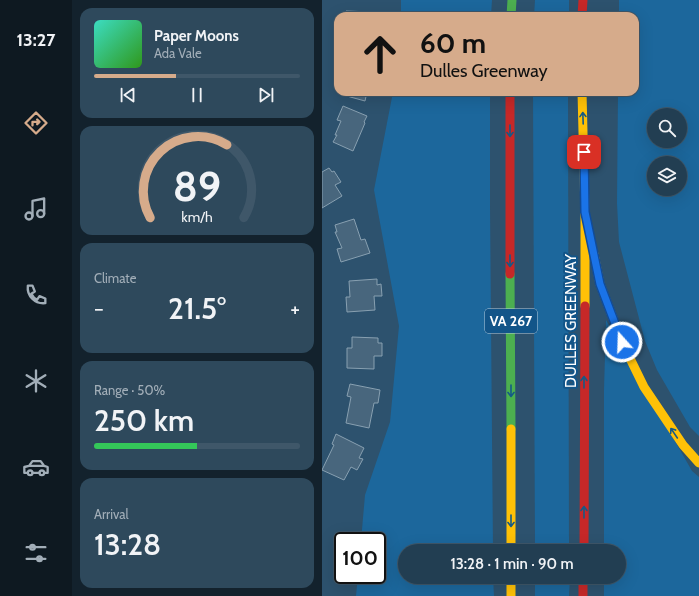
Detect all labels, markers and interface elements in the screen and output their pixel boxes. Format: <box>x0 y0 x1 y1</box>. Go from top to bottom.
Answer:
text: 60 m <box>420 26 486 60</box>
text: Paper Moons <box>154 27 239 45</box>
icon: ahead <box>354 28 406 80</box>
text: 13:27 <box>16 29 56 51</box>
text: Ada Vale <box>154 45 202 61</box>
text: Dulles Greenway <box>420 60 548 82</box>
icon: previous <box>117 84 139 106</box>
icon: pause <box>186 84 208 106</box>
icon: next <box>255 84 277 106</box>
map controls <box>647 108 687 196</box>
button: search <box>647 108 687 148</box>
icon: directions <box>22 109 50 137</box>
one-way arrow <box>579 112 587 125</box>
one-way arrow <box>506 124 514 137</box>
pin <box>567 135 601 169</box>
icon: arrive <box>573 141 595 163</box>
button: layers <box>647 156 687 196</box>
text: 89 <box>173 161 221 211</box>
icon: music <box>22 195 50 223</box>
text: km/h <box>181 208 213 226</box>
one-way arrow <box>506 254 514 267</box>
street label: DULLES GREENWAY <box>562 254 580 388</box>
text: Climate <box>94 270 136 286</box>
icon: phone <box>22 281 50 309</box>
text: 21.5° <box>168 290 226 327</box>
text: − <box>94 295 104 322</box>
text: + <box>290 295 300 322</box>
road number: VA 267 <box>485 309 537 333</box>
position arrow <box>601 321 643 363</box>
icon: climate <box>22 367 50 395</box>
one-way arrow <box>580 376 588 389</box>
text: Range · 50% <box>94 382 165 398</box>
one-way arrow <box>507 384 515 397</box>
text: 250 km <box>94 402 194 439</box>
one-way arrow <box>670 427 678 439</box>
icon: car <box>22 453 50 481</box>
text: Arrival <box>94 506 129 522</box>
one-way arrow <box>580 506 588 519</box>
one-way arrow <box>507 514 515 527</box>
text: 13:28 <box>94 526 161 563</box>
speed limit sign: 100 <box>334 532 386 584</box>
icon: filters <box>22 539 50 567</box>
text: 13:28 · 1 min · 90 m <box>450 555 574 573</box>

